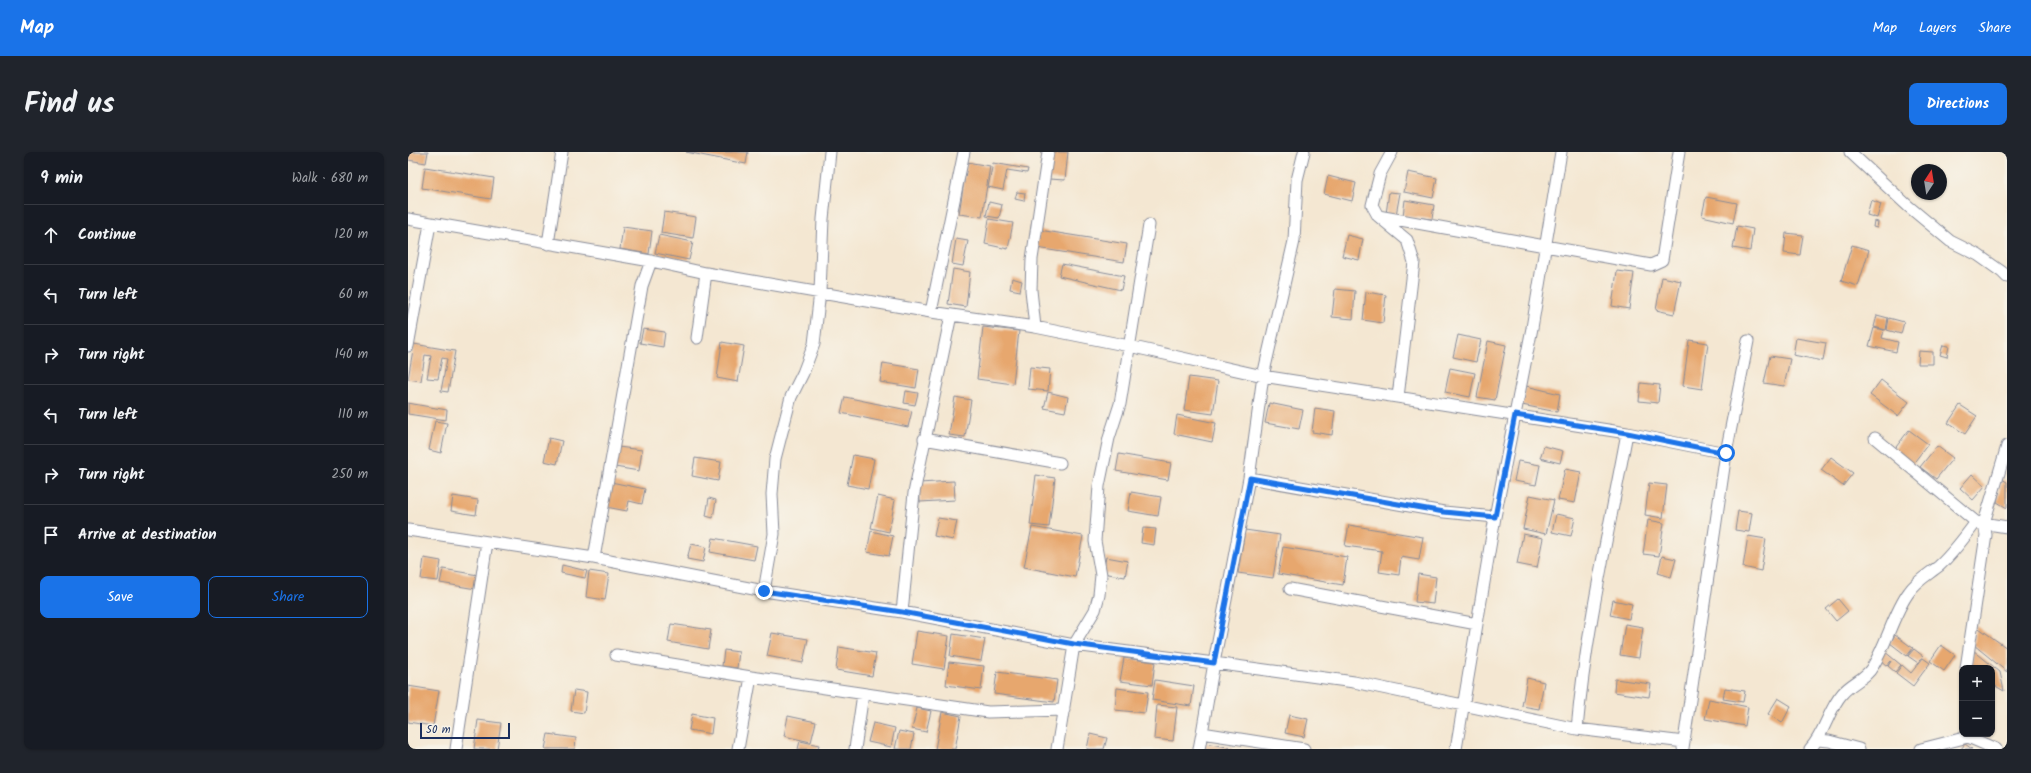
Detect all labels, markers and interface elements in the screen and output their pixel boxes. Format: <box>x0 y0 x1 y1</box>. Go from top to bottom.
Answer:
text: Map <box>20 13 54 43</box>
text: Map <box>1873 17 1897 39</box>
text: Layers <box>1919 17 1957 39</box>
text: Share <box>1979 17 2011 39</box>
text: Find us <box>24 82 115 127</box>
button: Directions <box>1909 83 2007 125</box>
north arrow <box>1911 164 1947 200</box>
text: 9 min <box>40 165 83 192</box>
text: Walk · 680 m <box>292 168 368 189</box>
text: Continue <box>78 223 136 247</box>
icon: ahead <box>40 224 62 246</box>
text: 120 m <box>334 224 368 245</box>
text: Turn left <box>78 283 138 307</box>
icon: left <box>40 284 62 306</box>
text: 60 m <box>339 284 368 305</box>
text: Turn right <box>78 343 145 367</box>
icon: right <box>40 344 62 366</box>
text: 140 m <box>335 344 368 365</box>
text: Turn left <box>78 403 138 427</box>
icon: left <box>40 404 62 426</box>
text: 110 m <box>338 404 368 425</box>
route start <box>1717 444 1735 462</box>
text: Turn right <box>78 463 145 487</box>
icon: right <box>40 464 62 486</box>
text: 250 m <box>331 464 368 485</box>
text: Arrive at destination <box>78 523 217 547</box>
icon: arrive <box>40 524 62 546</box>
button: Save <box>40 576 200 618</box>
button: Share <box>208 576 368 618</box>
route end <box>755 582 773 600</box>
map controls <box>1959 665 1995 737</box>
button: + <box>1959 665 1995 701</box>
button: − <box>1959 701 1995 737</box>
scale bar <box>420 721 510 740</box>
text: 50 m <box>426 721 451 739</box>

